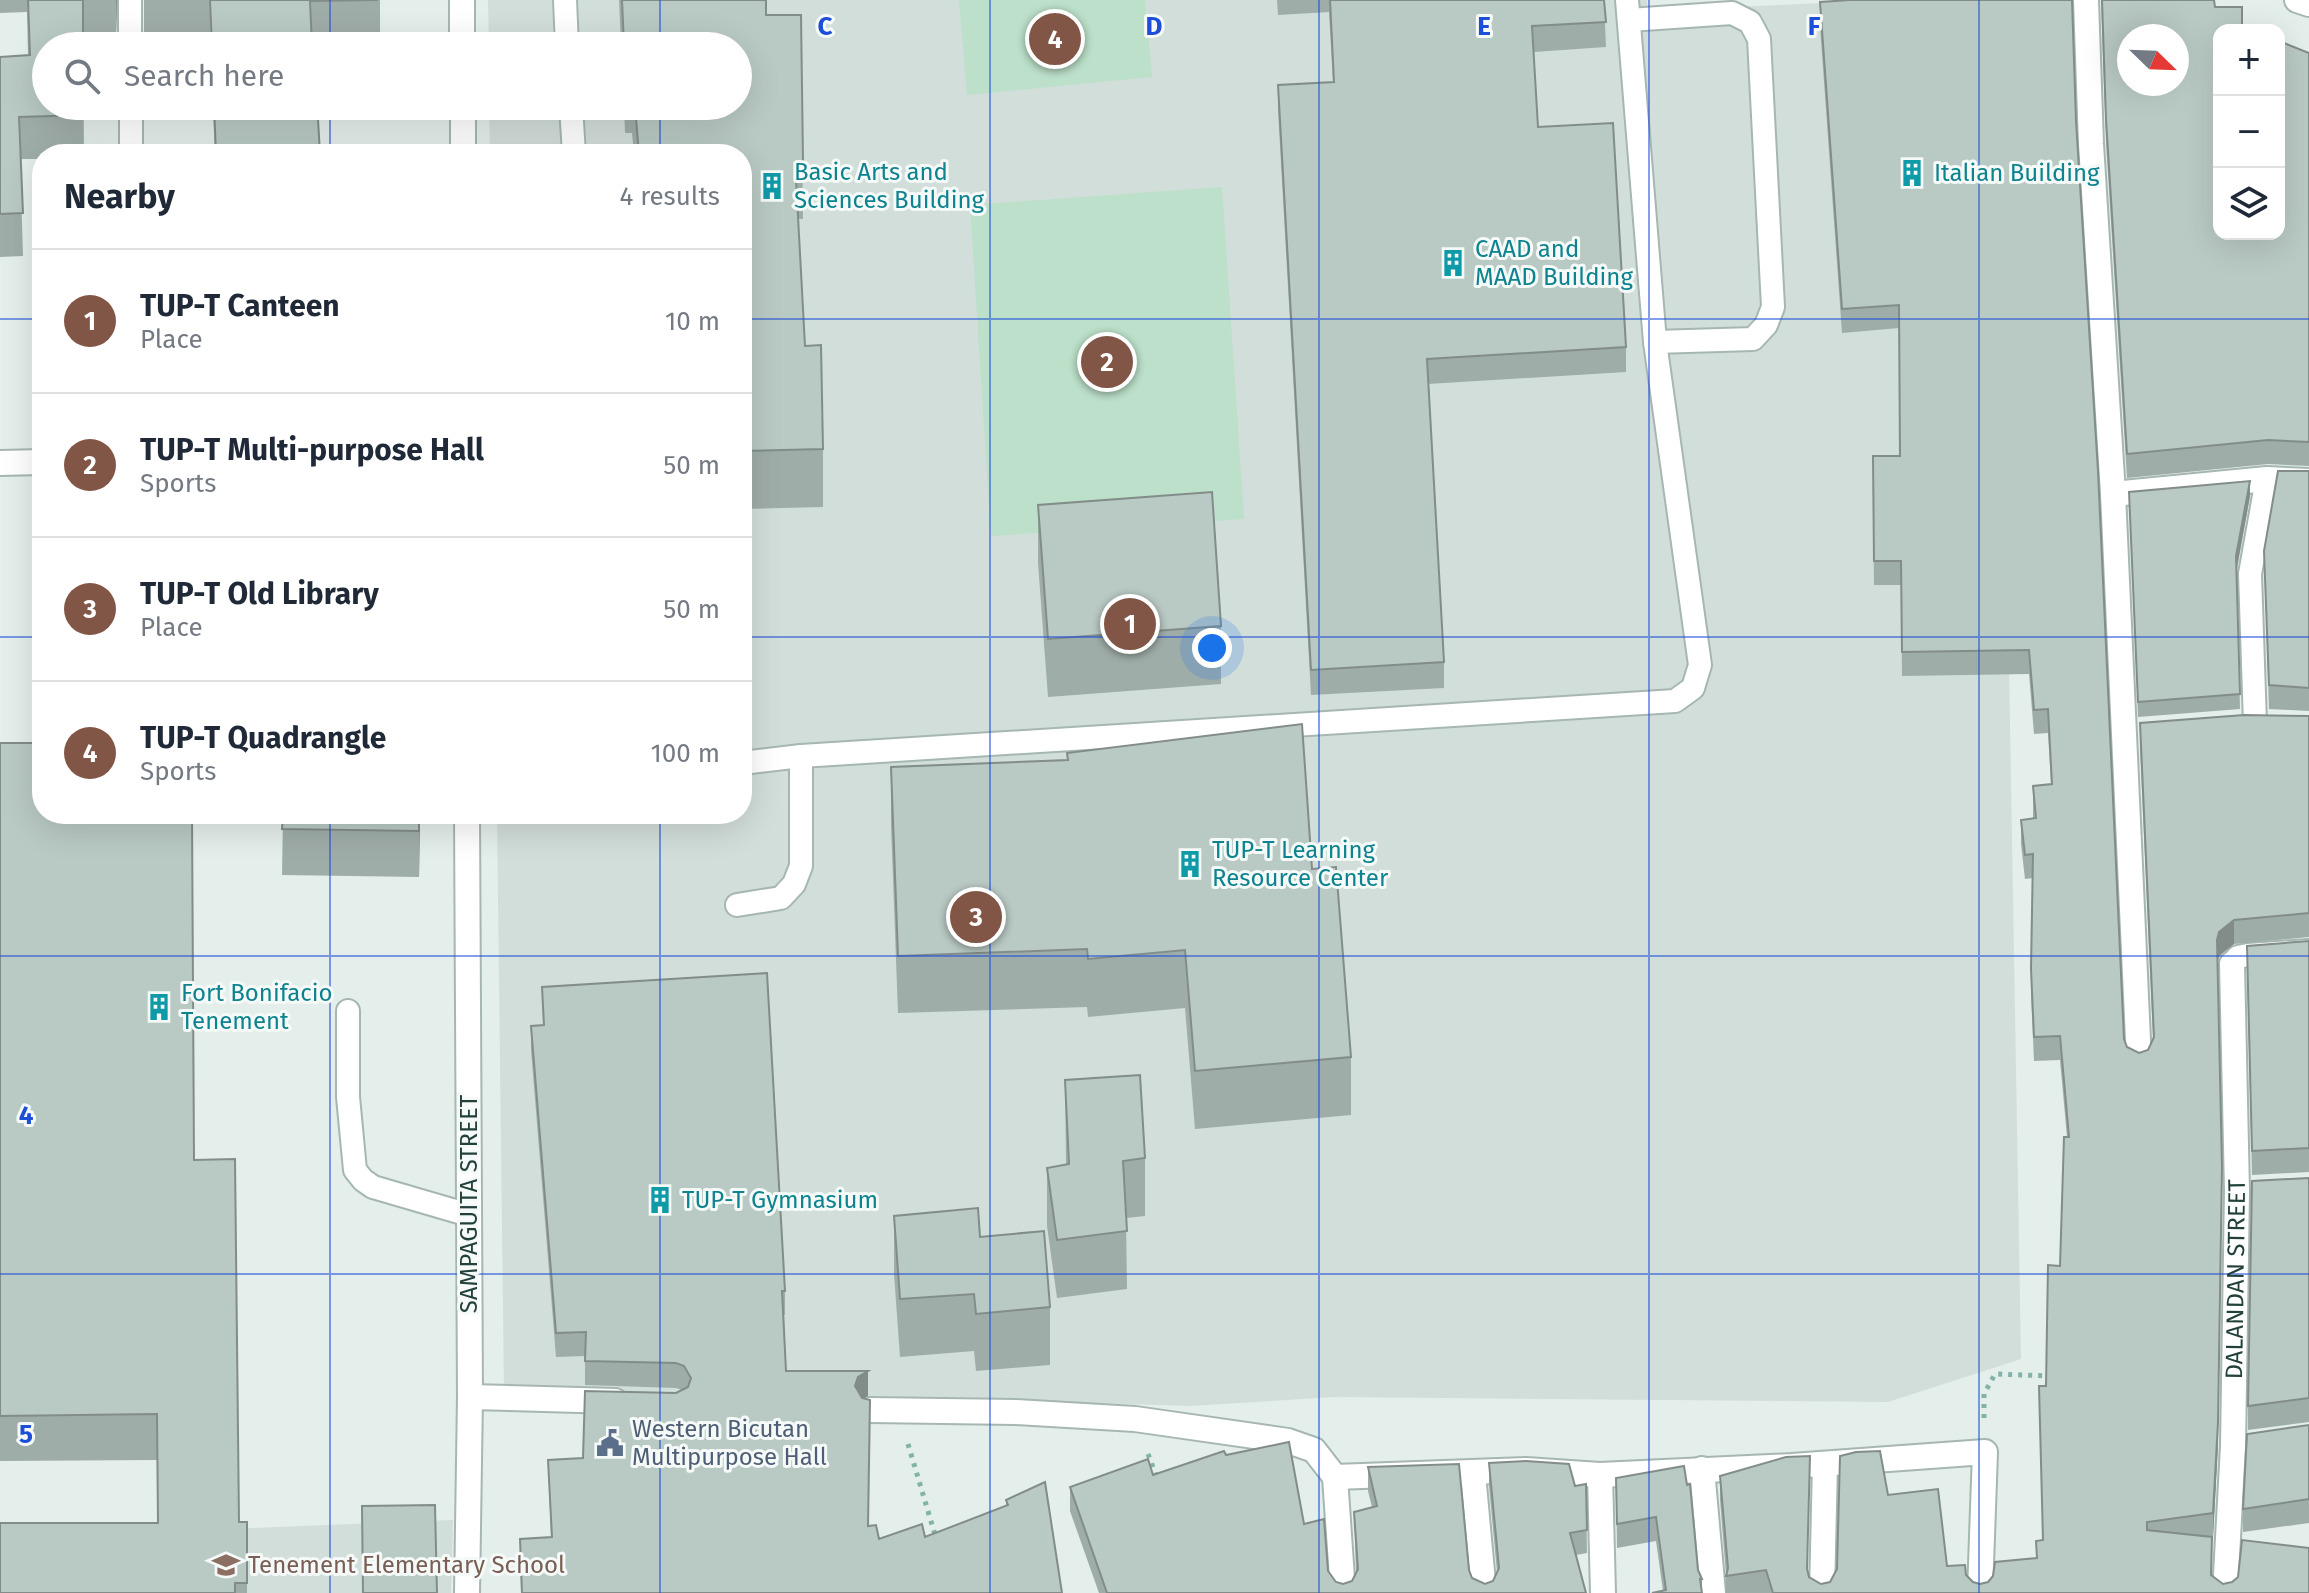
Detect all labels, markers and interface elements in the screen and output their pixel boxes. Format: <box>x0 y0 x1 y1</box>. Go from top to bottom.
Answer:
pin: 4 <box>1029 9 1081 69</box>
text: C <box>818 11 833 42</box>
text: D <box>1146 11 1163 42</box>
text: E <box>1477 11 1491 42</box>
text: F <box>1808 11 1821 42</box>
north arrow <box>2117 24 2189 96</box>
map controls <box>2213 24 2285 240</box>
button: + <box>2213 24 2285 96</box>
search box <box>32 32 752 120</box>
icon: search <box>60 54 104 98</box>
text: Search here <box>124 58 284 94</box>
button: − <box>2213 96 2285 168</box>
place label: Basic Arts and Sciences Building <box>794 158 985 214</box>
building icon: Italian Building <box>1897 158 1927 188</box>
place label: Italian Building <box>1934 159 2100 187</box>
button: layers <box>2213 168 2285 240</box>
building icon: Basic Arts and Sciences Building <box>757 171 787 201</box>
text: Nearby <box>64 176 175 217</box>
text: 4 results <box>619 181 720 212</box>
place label: CAAD and MAAD Building <box>1475 235 1633 291</box>
building icon: CAAD and MAAD Building <box>1438 248 1468 278</box>
text: TUP-T Canteen <box>140 288 340 324</box>
text: 1 <box>84 306 96 337</box>
text: 10 m <box>665 306 720 337</box>
text: Place <box>140 324 203 355</box>
pin: 2 <box>1081 332 1133 392</box>
text: TUP-T Multi-purpose Hall <box>140 432 484 468</box>
text: 2 <box>83 450 97 481</box>
text: 50 m <box>663 450 720 481</box>
text: Sports <box>140 468 216 499</box>
text: TUP-T Old Library <box>140 576 379 612</box>
text: 3 <box>83 594 97 625</box>
text: 50 m <box>663 594 720 625</box>
pin: 1 <box>1104 594 1156 654</box>
text: Place <box>140 612 203 643</box>
your location <box>1192 628 1232 668</box>
text: TUP-T Quadrangle <box>140 720 386 756</box>
text: 4 <box>83 738 97 769</box>
text: 100 m <box>651 738 720 769</box>
text: Sports <box>140 756 216 787</box>
place label: TUP-T Learning Resource Center <box>1212 836 1389 892</box>
building icon: TUP-T Learning Resource Center <box>1175 849 1205 879</box>
pin: 3 <box>950 887 1002 947</box>
place label: Fort Bonifacio Tenement <box>181 979 333 1035</box>
building icon: Fort Bonifacio Tenement <box>144 992 174 1022</box>
street label: SAMPAGUITA STREET <box>455 1094 483 1313</box>
text: 4 <box>19 1100 34 1131</box>
street label: DALANDAN STREET <box>2220 1178 2251 1380</box>
building icon: TUP-T Gymnasium <box>645 1185 675 1215</box>
place label: TUP-T Gymnasium <box>682 1186 878 1214</box>
place label: Western Bicutan Multipurpose Hall <box>632 1415 827 1471</box>
text: 5 <box>19 1419 33 1450</box>
public building icon: Western Bicutan Multipurpose Hall <box>595 1428 625 1458</box>
school or university icon: Tenement Elementary School <box>211 1550 241 1580</box>
place label: Tenement Elementary School <box>248 1551 565 1579</box>

